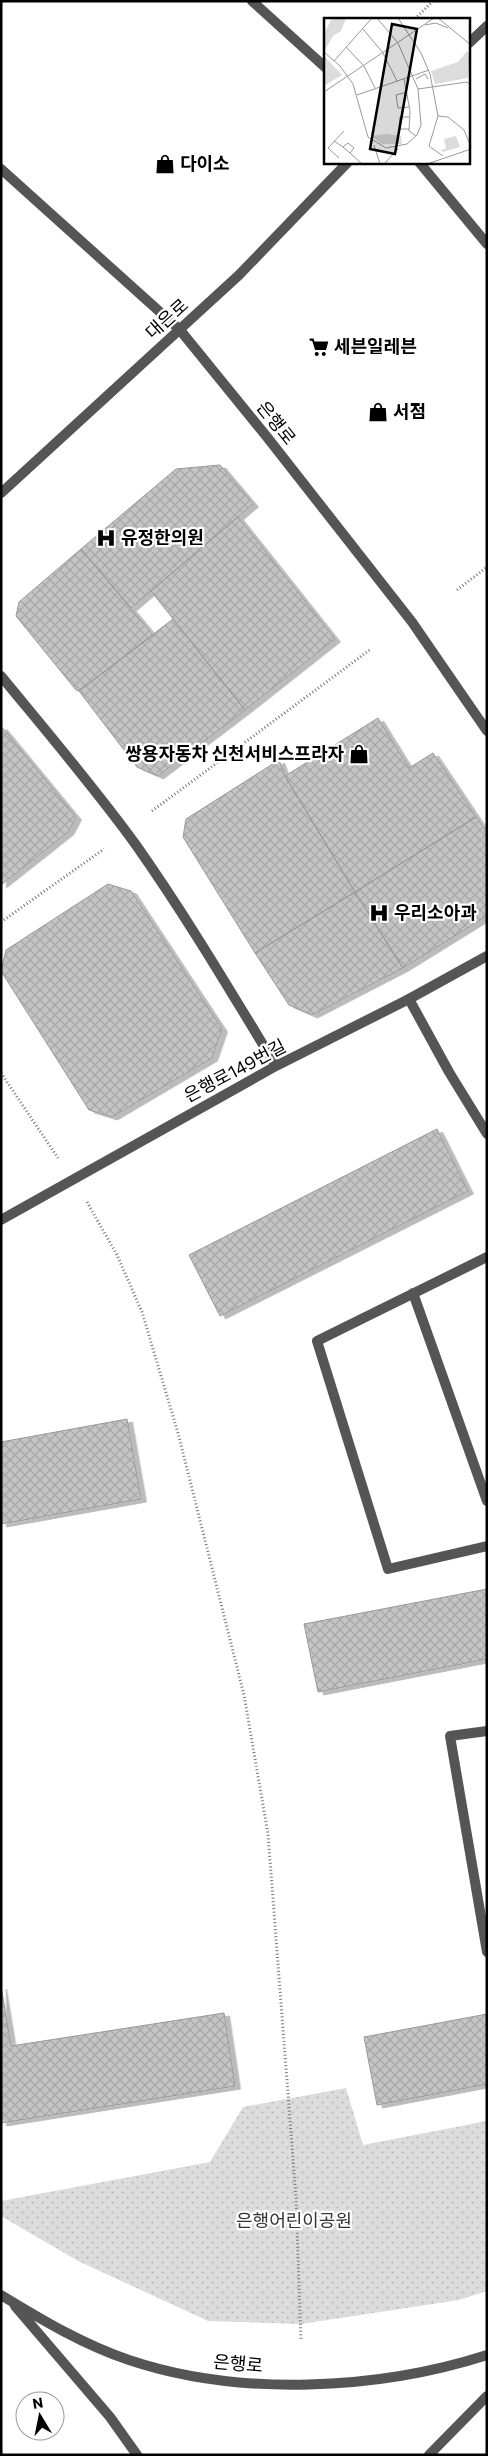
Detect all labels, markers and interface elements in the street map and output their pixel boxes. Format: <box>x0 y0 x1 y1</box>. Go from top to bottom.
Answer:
inset map <box>324 18 470 164</box>
place label: 다이소 <box>180 152 230 174</box>
shop icon: 다이소 <box>154 153 176 175</box>
street label: 대은로 <box>141 293 192 343</box>
place label: 세븐일레븐 <box>334 335 417 357</box>
supermarket icon: 세븐일레븐 <box>308 336 330 358</box>
street label: 은행로 <box>253 396 301 449</box>
place label: 서점 <box>393 400 426 422</box>
shop icon: 서점 <box>367 401 389 423</box>
place label: 유정한의원 <box>121 526 204 548</box>
hospital icon: 유정한의원 <box>95 527 117 549</box>
place label: 쌍용자동차 신천서비스프라자 <box>125 742 344 764</box>
shop icon: 쌍용자동차 신천서비스프라자 <box>348 743 370 765</box>
place label: 우리소아과 <box>394 901 477 923</box>
hospital icon: 우리소아과 <box>368 902 390 924</box>
street label: 은행로149번길 <box>180 1034 289 1106</box>
park label: 은행어린이공원 <box>236 2209 352 2231</box>
street label: 은행로 <box>212 2350 264 2376</box>
north arrow <box>15 2391 65 2441</box>
text: N <box>31 2393 44 2412</box>

